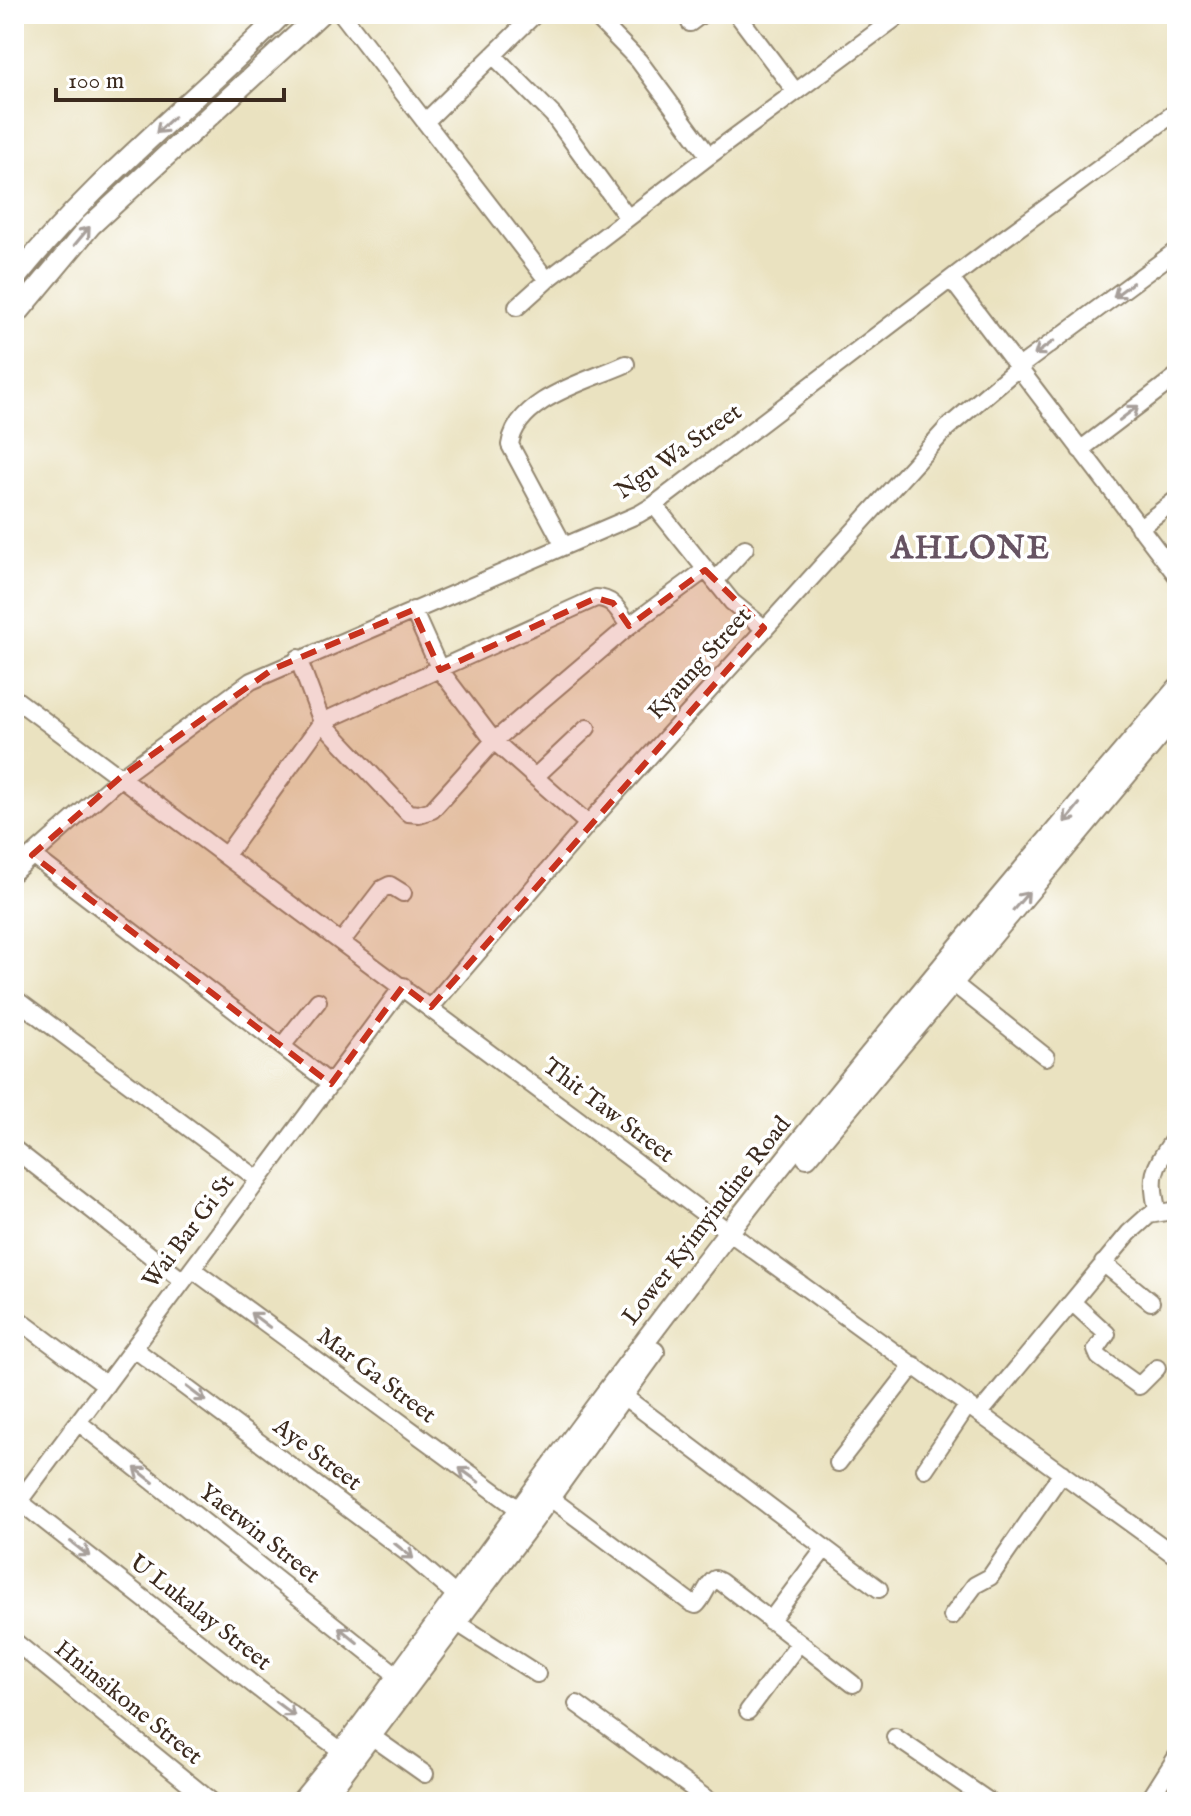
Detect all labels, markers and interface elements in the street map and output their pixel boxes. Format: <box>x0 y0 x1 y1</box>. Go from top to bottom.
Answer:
scale bar <box>56 52 284 102</box>
text: 100 m <box>68 66 124 97</box>
one-way arrow <box>155 116 175 135</box>
one-way arrow <box>73 226 91 247</box>
one-way arrow <box>1113 281 1134 298</box>
one-way arrow <box>1034 340 1056 357</box>
street label: Ngu Wa Street <box>610 397 748 507</box>
one-way arrow <box>1117 404 1139 421</box>
district label: AHLONE <box>889 529 1051 570</box>
street label: Kyaung Street <box>641 601 759 727</box>
one-way arrow <box>1064 802 1081 823</box>
one-way arrow <box>1012 891 1030 911</box>
street label: Thit Taw Street <box>536 1052 680 1170</box>
street label: Lower Kyimyindine Road <box>616 1110 798 1332</box>
street label: Wai Bar Gi St <box>136 1169 242 1295</box>
one-way arrow <box>250 1312 271 1329</box>
street label: Mar Ga Street <box>310 1321 442 1431</box>
one-way arrow <box>185 1386 206 1403</box>
street label: Aye Street <box>266 1411 367 1498</box>
one-way arrow <box>134 1466 155 1483</box>
one-way arrow <box>459 1467 480 1484</box>
street label: Yaetwin Street <box>192 1477 326 1591</box>
one-way arrow <box>69 1540 90 1558</box>
one-way arrow <box>393 1542 414 1559</box>
street label: U Lukalay Street <box>123 1548 277 1678</box>
one-way arrow <box>339 1626 359 1644</box>
street label: Hninsikone Street <box>48 1634 208 1772</box>
one-way arrow <box>274 1701 295 1718</box>

